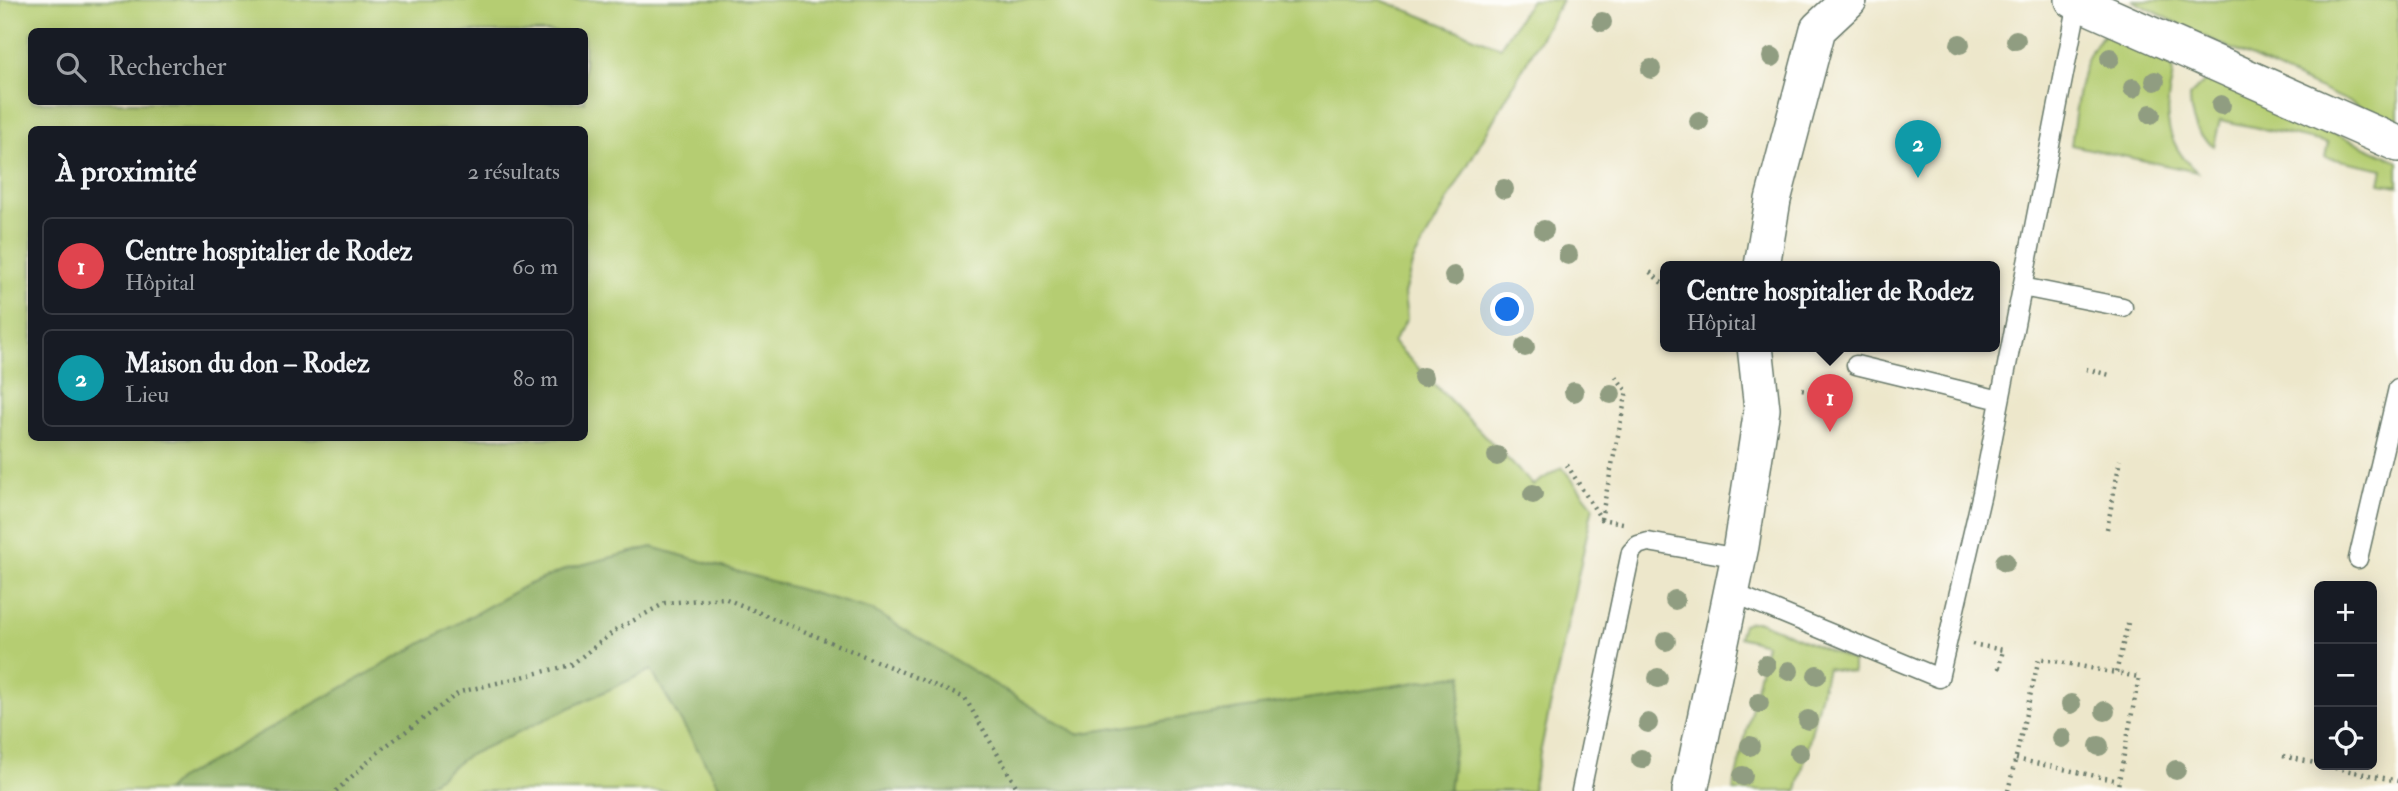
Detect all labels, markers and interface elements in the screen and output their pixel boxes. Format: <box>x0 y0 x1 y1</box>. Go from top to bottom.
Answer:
search box <box>28 28 588 105</box>
icon: search <box>52 48 90 86</box>
text: Rechercher <box>108 51 227 83</box>
pin: 2 <box>1895 120 1941 178</box>
text: À proximité <box>56 153 196 190</box>
text: 2 résultats <box>468 157 560 186</box>
text: Centre hospitalier de Rodez <box>125 236 412 268</box>
text: 1 <box>77 252 85 281</box>
text: 60 m <box>512 252 558 281</box>
popup <box>1660 261 2000 352</box>
text: Hôpital <box>125 268 195 297</box>
text: Centre hospitalier de Rodez <box>1686 276 1974 308</box>
your location <box>1490 292 1524 326</box>
text: Hôpital <box>1686 308 1756 337</box>
text: Maison du don – Rodez <box>125 348 370 380</box>
text: 2 <box>75 364 87 393</box>
text: 80 m <box>513 364 558 393</box>
pin: 1 <box>1807 374 1853 432</box>
text: Lieu <box>125 380 169 409</box>
map controls <box>2314 581 2377 770</box>
button: + <box>2314 581 2377 644</box>
button: − <box>2314 644 2377 707</box>
button: locate <box>2314 707 2377 770</box>

